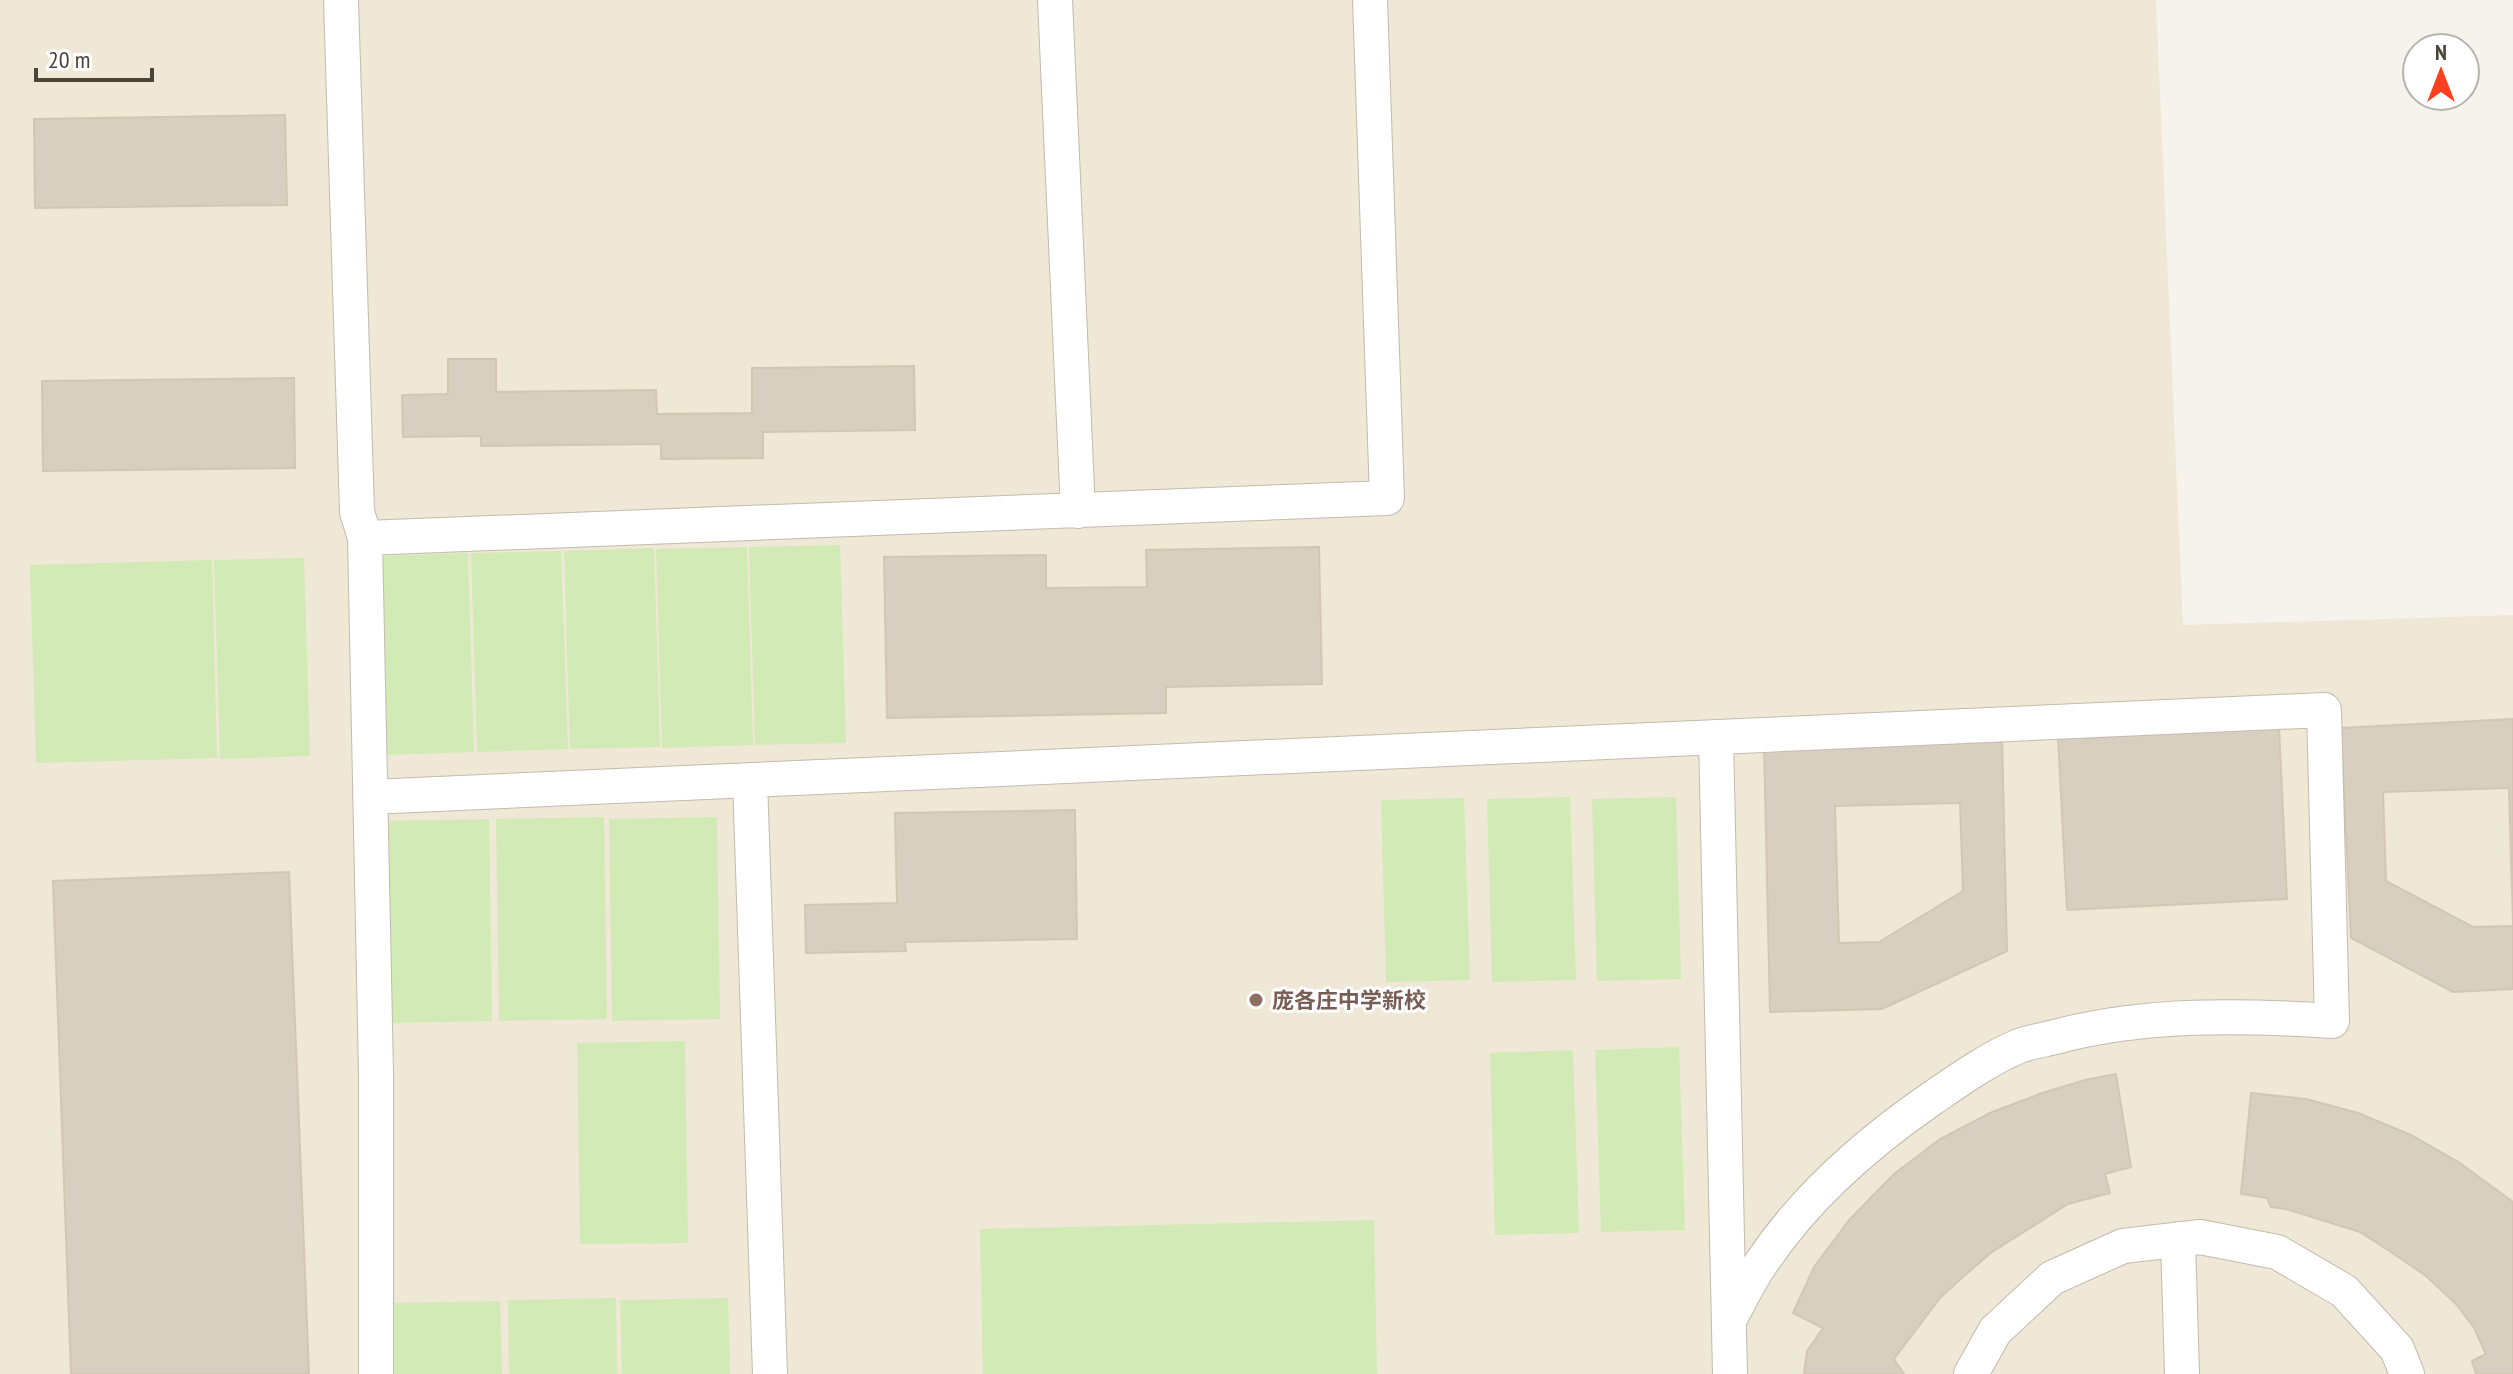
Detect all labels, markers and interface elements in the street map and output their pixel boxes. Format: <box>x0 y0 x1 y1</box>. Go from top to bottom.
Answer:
scale bar <box>36 32 152 82</box>
north arrow <box>2401 32 2481 112</box>
text: N <box>2435 38 2447 66</box>
text: 20 m <box>48 44 90 75</box>
place label: 庞各庄中学新校 <box>1272 986 1426 1014</box>
marker: 庞各庄中学新校 <box>1247 991 1265 1009</box>

